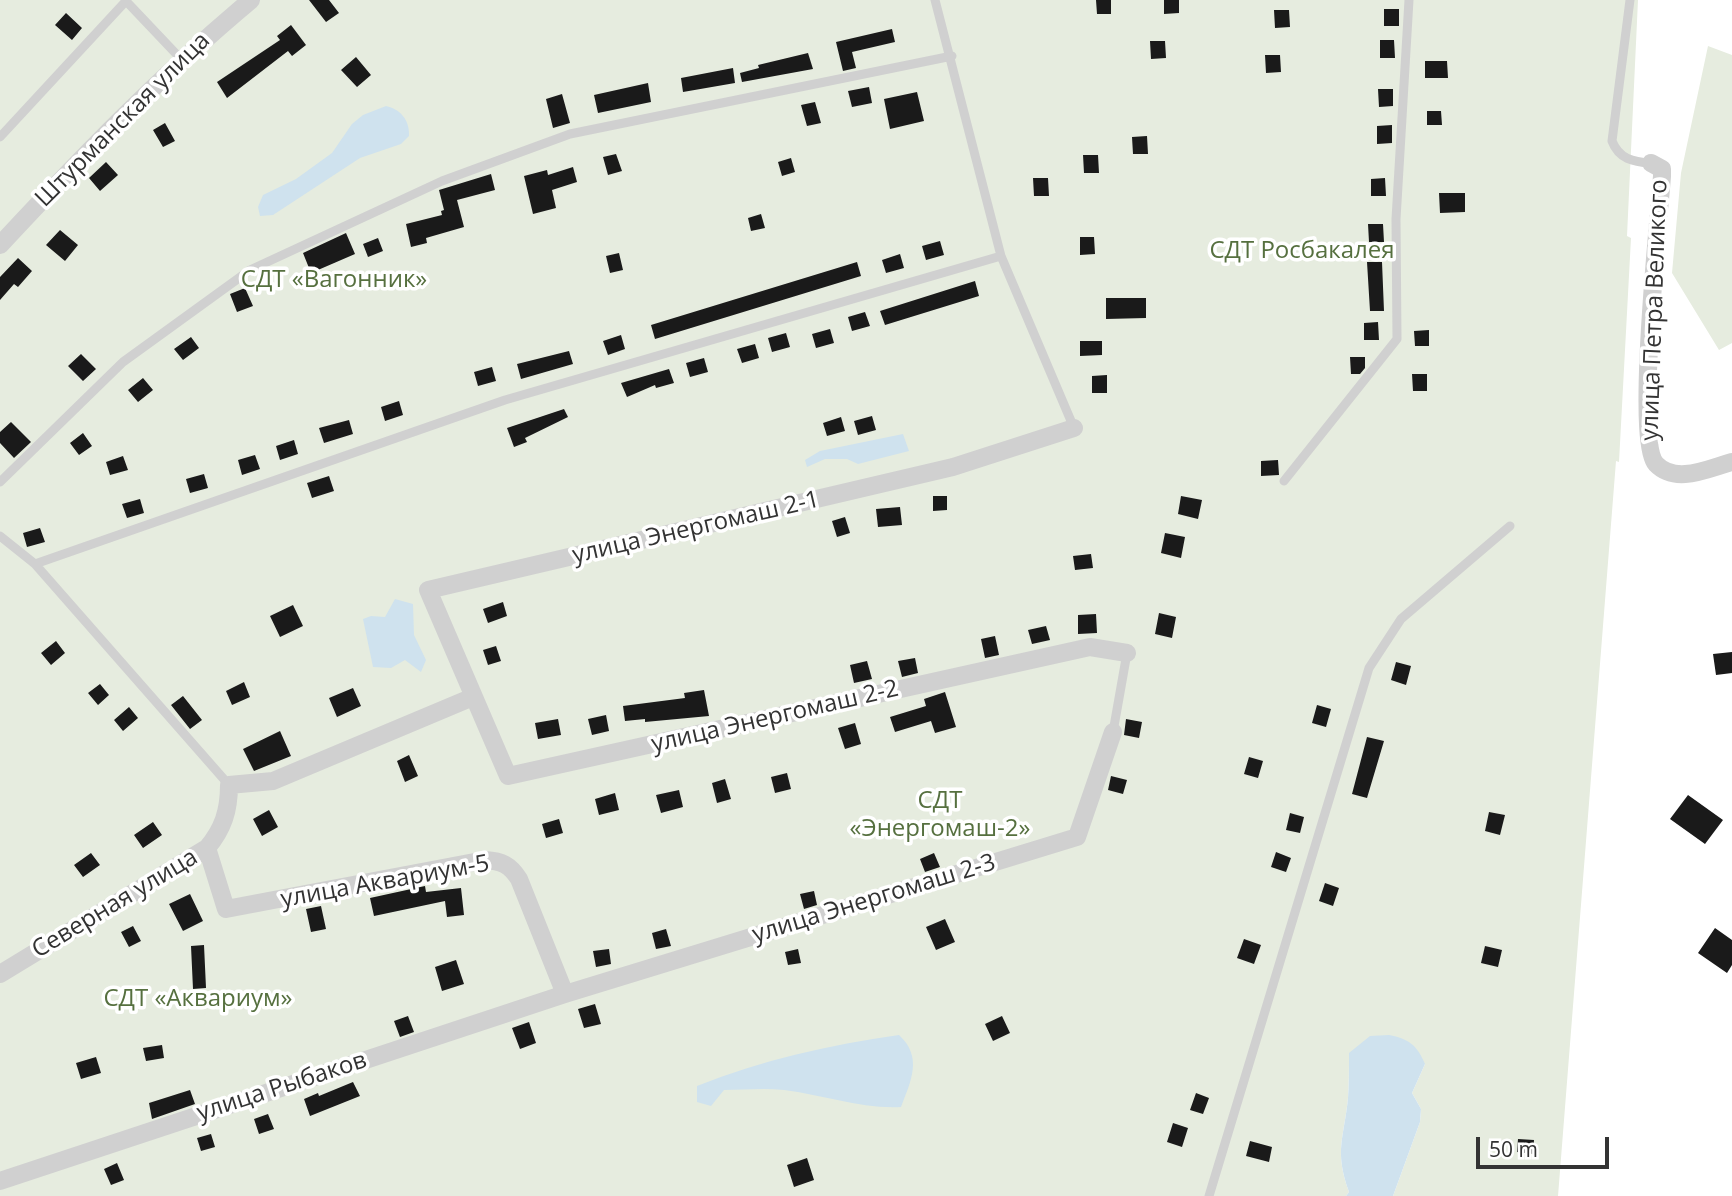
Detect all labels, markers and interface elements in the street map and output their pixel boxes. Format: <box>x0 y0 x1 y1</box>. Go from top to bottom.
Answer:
street label: Штурманская улица <box>30 27 216 213</box>
street label: улица Петра Великого <box>1636 179 1674 441</box>
park label: СДТ Росбакалея <box>1209 237 1395 265</box>
park label: СДТ «Вагонник» <box>241 266 427 294</box>
street label: улица Энергомаш 2-1 <box>570 486 822 570</box>
street label: улица Энергомаш 2-2 <box>649 675 901 759</box>
park label: СДТ «Энергомаш-2» <box>850 787 1030 843</box>
street label: Северная улица <box>27 843 203 965</box>
street label: улица Энергомаш 2-3 <box>749 848 999 950</box>
street label: улица Аквариум-5 <box>278 849 492 915</box>
park label: СДТ «Аквариум» <box>103 985 293 1013</box>
street label: улица Рыбаков <box>194 1046 370 1128</box>
scale bar <box>1480 1122 1613 1166</box>
text: 50 m <box>1489 1135 1538 1163</box>

